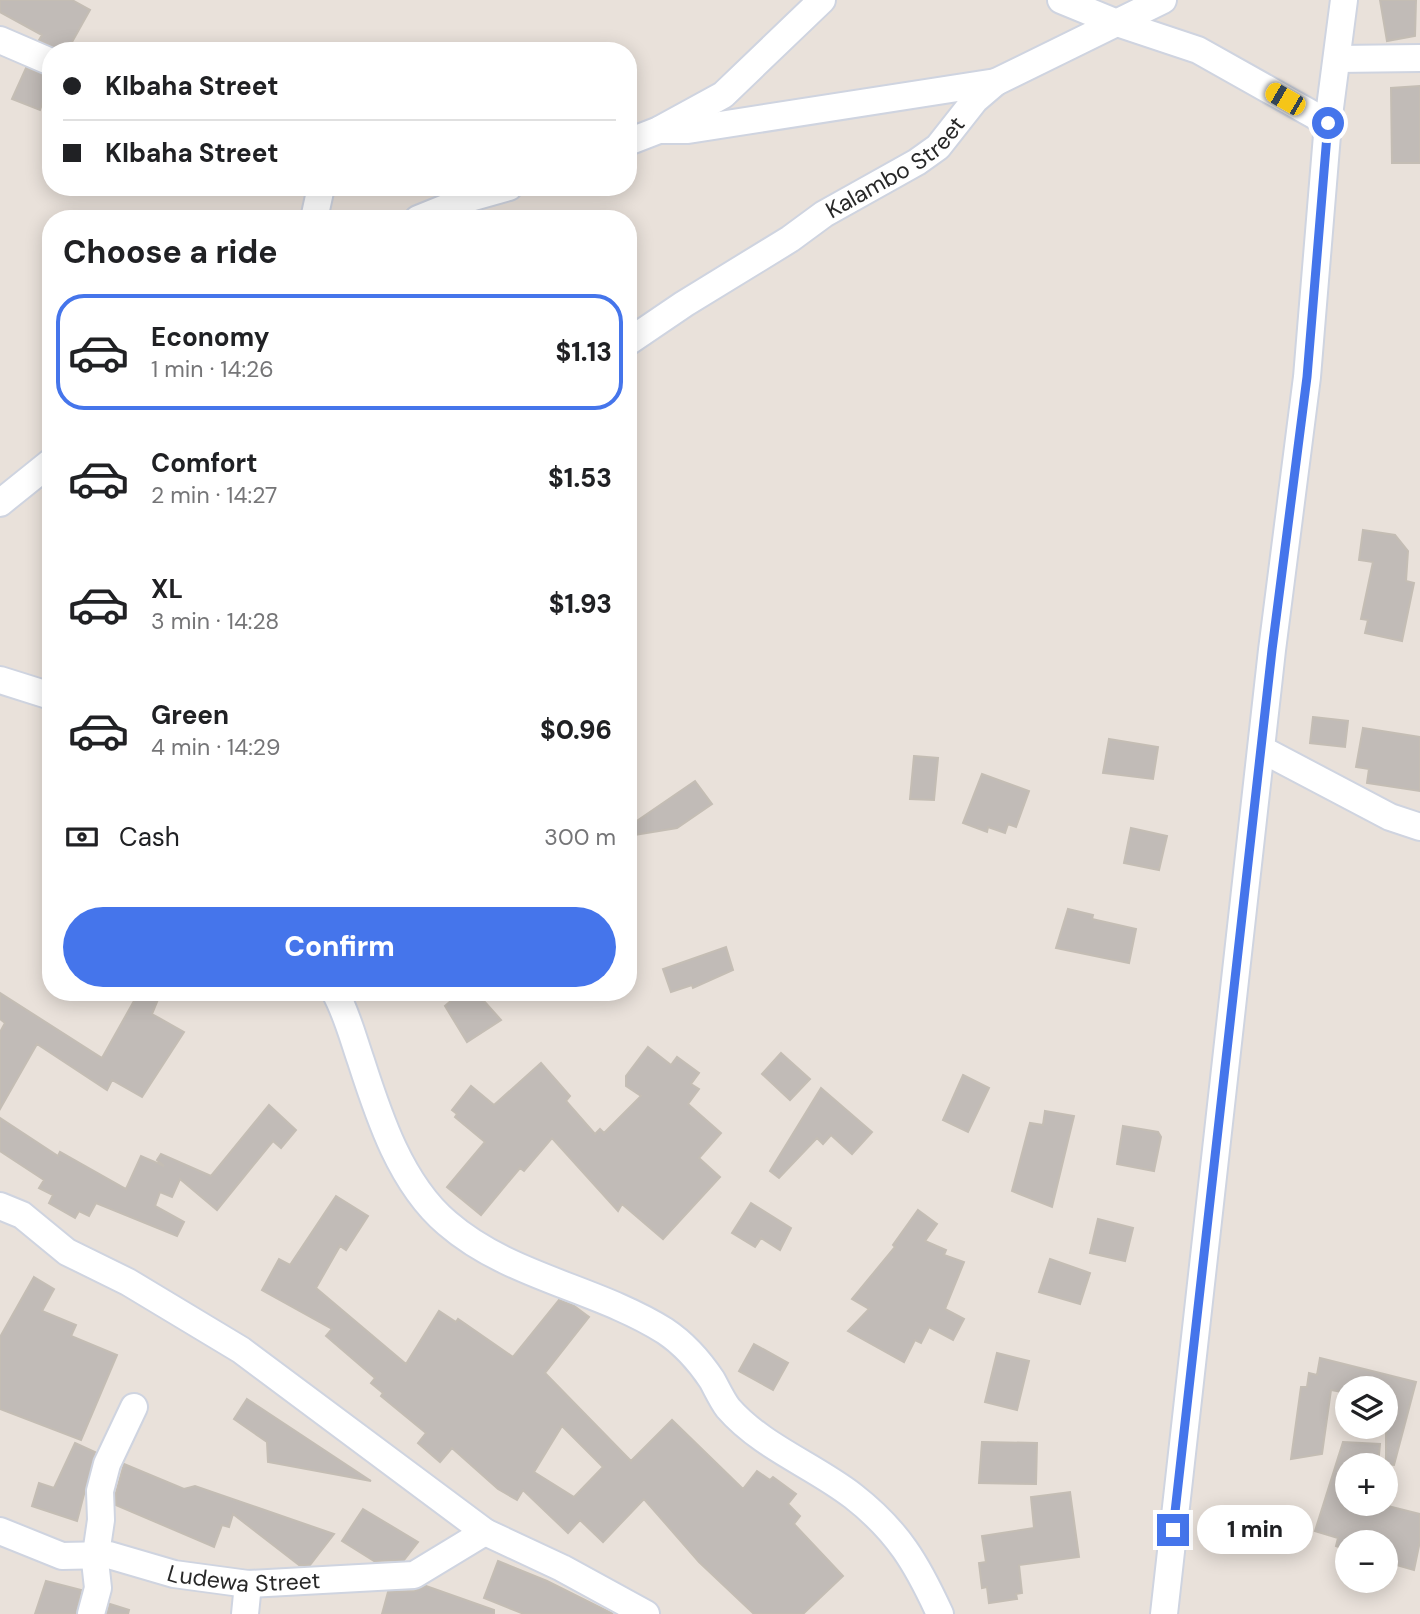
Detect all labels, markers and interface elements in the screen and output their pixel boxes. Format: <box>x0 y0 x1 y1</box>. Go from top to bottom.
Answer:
text: KIbaha Street <box>105 69 279 103</box>
car <box>1262 79 1309 119</box>
route start <box>1312 107 1344 139</box>
street label: Kalambo Street <box>820 110 971 225</box>
text: KIbaha Street <box>105 136 279 170</box>
text: Choose a ride <box>63 231 278 273</box>
text: Economy <box>151 320 269 354</box>
icon: car <box>67 321 130 384</box>
text: $1.13 <box>556 335 612 369</box>
text: 1 min · 14:26 <box>151 354 274 384</box>
text: Comfort <box>151 446 257 480</box>
icon: car <box>67 447 130 510</box>
text: $1.53 <box>548 461 612 495</box>
text: 2 min · 14:27 <box>151 480 277 510</box>
text: XL <box>151 572 183 606</box>
icon: car <box>67 573 130 636</box>
text: $1.93 <box>549 587 612 621</box>
text: 3 min · 14:28 <box>151 606 279 636</box>
text: Green <box>151 698 229 732</box>
icon: car <box>67 699 130 762</box>
text: $0.96 <box>540 713 612 747</box>
text: 4 min · 14:29 <box>151 732 280 762</box>
icon: cash <box>63 818 101 856</box>
text: Cash <box>119 820 180 854</box>
text: 300 m <box>544 822 616 852</box>
button: Confirm <box>63 907 616 987</box>
map controls <box>1335 1376 1398 1593</box>
button: layers <box>1335 1376 1398 1439</box>
button: + <box>1335 1453 1398 1516</box>
callout: 1 min <box>1198 1506 1313 1554</box>
route end <box>1157 1514 1189 1546</box>
text: 1 min <box>1227 1514 1283 1544</box>
button: − <box>1335 1530 1398 1593</box>
street label: Ludewa Street <box>164 1558 321 1599</box>

